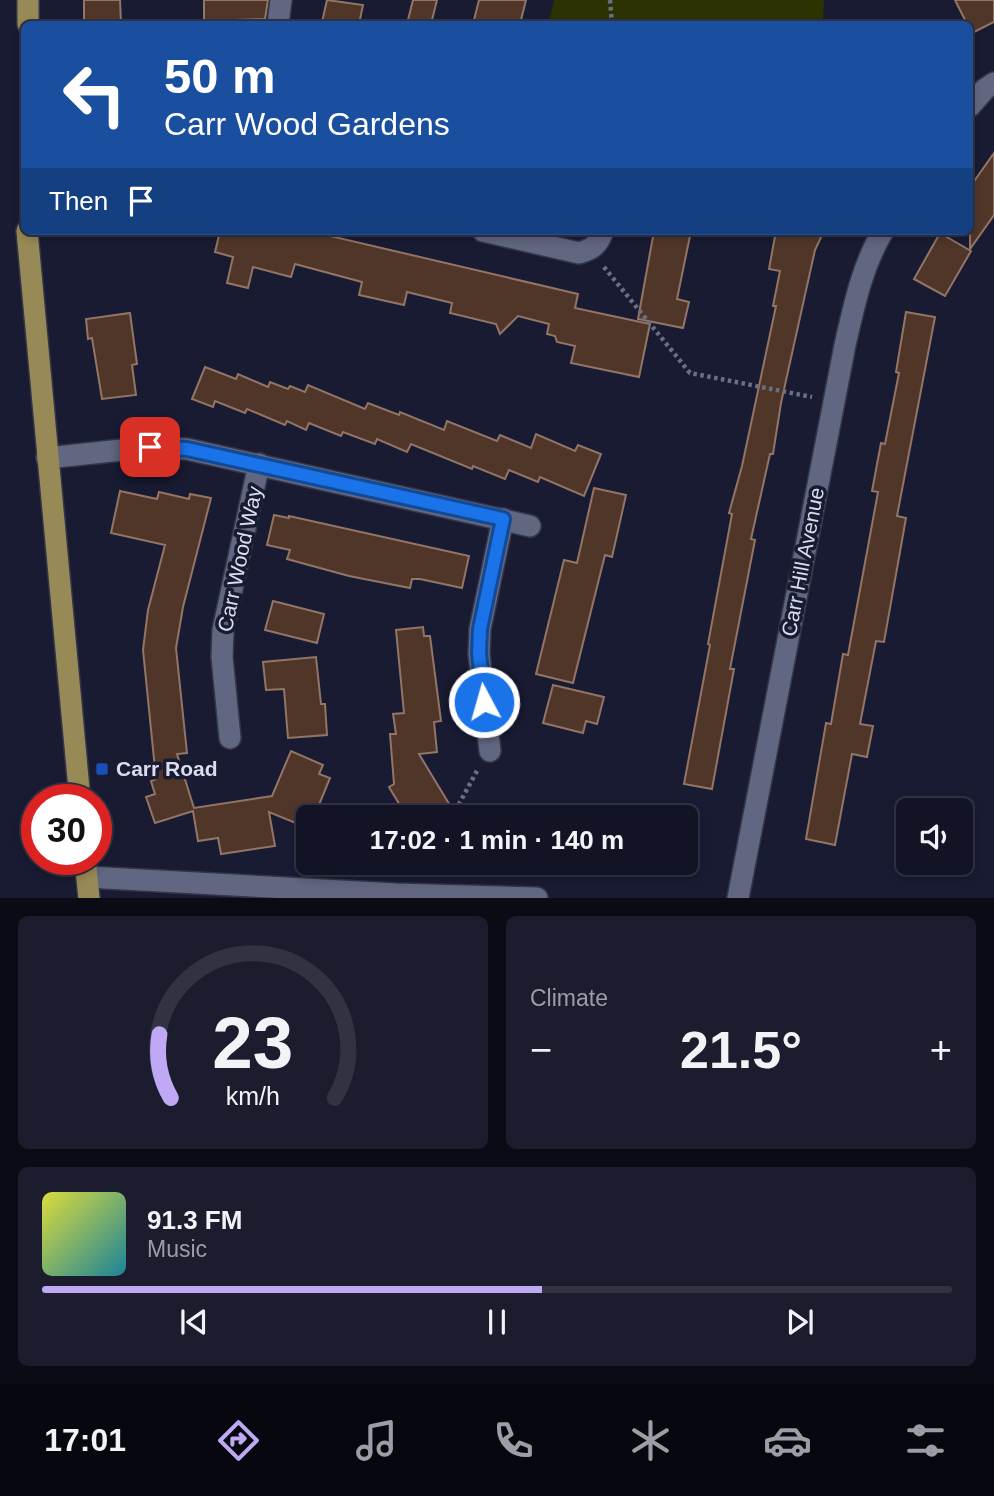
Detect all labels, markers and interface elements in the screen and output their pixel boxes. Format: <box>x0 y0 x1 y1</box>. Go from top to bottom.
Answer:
icon: left <box>49 49 140 140</box>
text: 50 m <box>164 49 276 103</box>
text: Carr Wood Gardens <box>164 106 450 142</box>
icon: arrive <box>122 182 160 220</box>
text: Then <box>49 186 108 216</box>
pin <box>120 417 180 477</box>
icon: arrive <box>131 428 169 466</box>
street label: Carr Wood Way <box>213 484 266 634</box>
street label: Carr Hill Avenue <box>777 485 828 638</box>
position arrow <box>447 665 521 739</box>
place label: Carr Road <box>116 757 218 780</box>
marker: Carr Road <box>94 761 110 777</box>
speed limit sign: 30 <box>21 784 112 875</box>
map controls <box>896 798 973 875</box>
button: sound <box>896 798 973 875</box>
text: 17:02 · 1 min · 140 m <box>370 825 624 855</box>
text: Climate <box>530 985 608 1011</box>
text: 23 <box>213 1003 293 1084</box>
text: 21.5° <box>680 1021 802 1079</box>
text: − <box>530 1029 552 1071</box>
text: + <box>930 1029 952 1071</box>
text: km/h <box>226 1082 280 1110</box>
text: 91.3 FM <box>147 1205 242 1235</box>
text: Music <box>147 1236 207 1262</box>
icon: previous <box>175 1303 213 1341</box>
icon: pause <box>478 1303 516 1341</box>
icon: next <box>781 1303 819 1341</box>
icon: directions <box>214 1416 263 1465</box>
icon: music <box>352 1416 401 1465</box>
icon: phone <box>489 1416 538 1465</box>
icon: climate <box>626 1416 675 1465</box>
icon: car <box>763 1416 812 1465</box>
icon: filters <box>901 1416 950 1465</box>
text: 17:01 <box>44 1422 126 1458</box>

